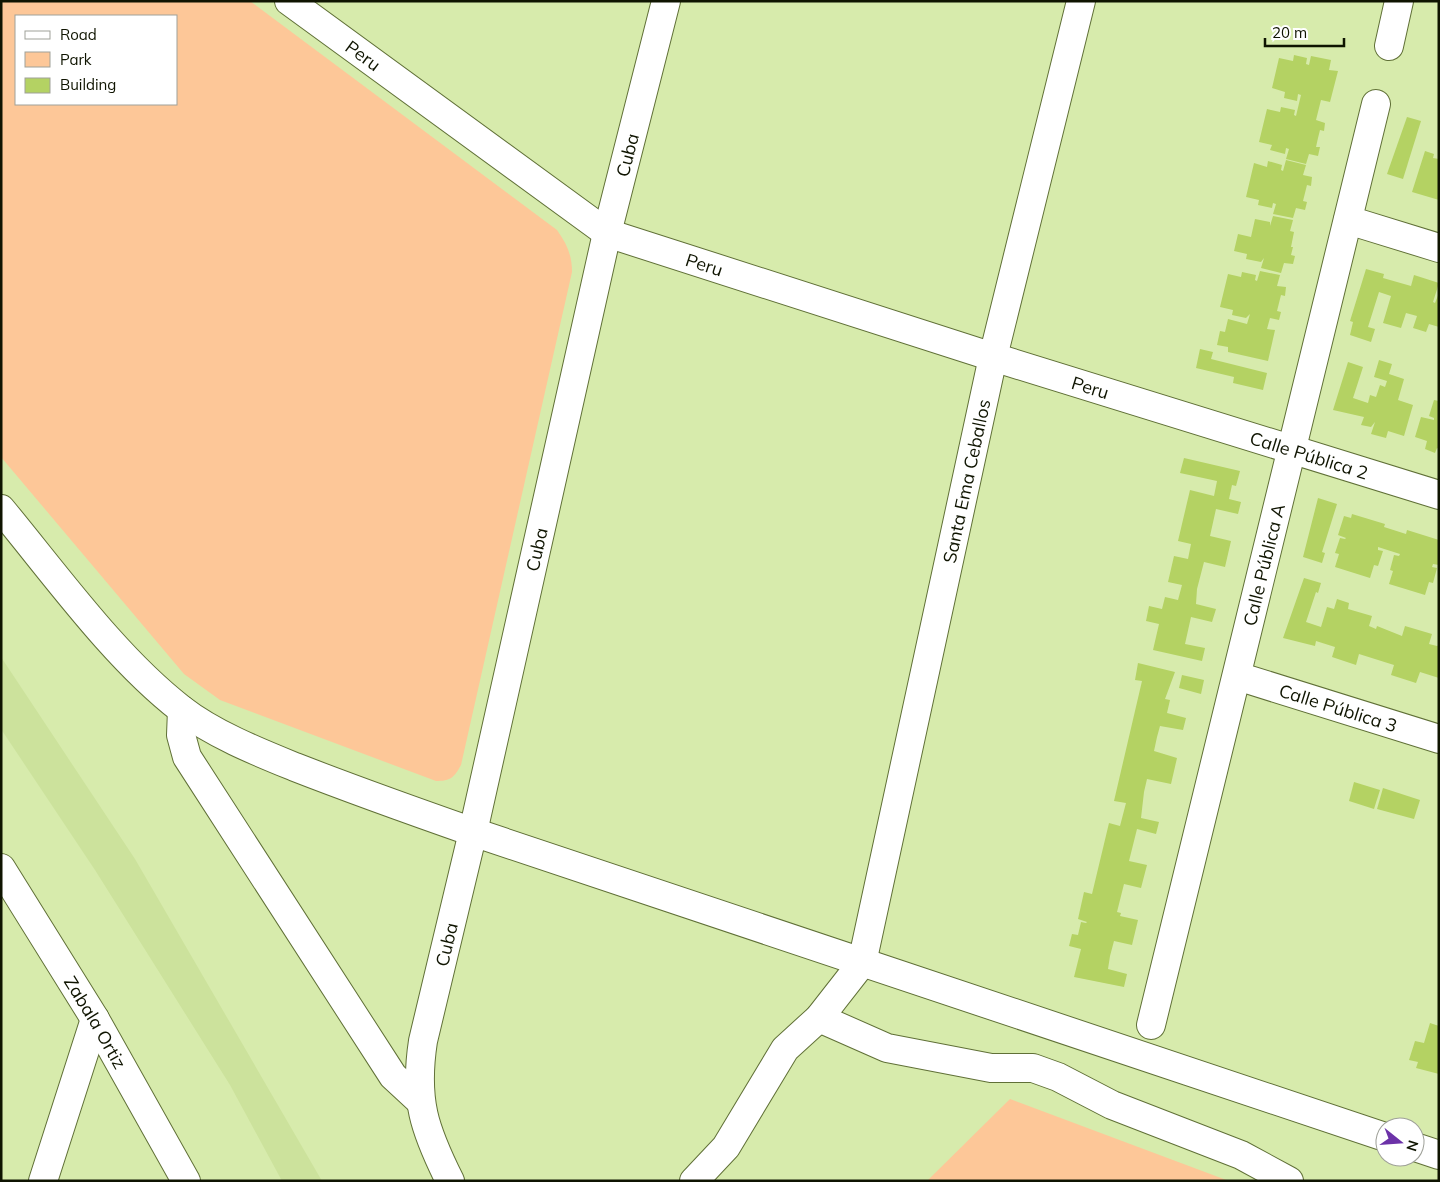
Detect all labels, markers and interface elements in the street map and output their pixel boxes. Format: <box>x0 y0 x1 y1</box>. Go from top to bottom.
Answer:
legend <box>15 15 178 105</box>
scale bar <box>1265 15 1344 47</box>
text: 20 m <box>1272 23 1307 42</box>
text: Road <box>60 25 97 44</box>
street label: Peru <box>341 35 385 76</box>
text: Park <box>60 50 92 69</box>
text: Building <box>60 75 116 94</box>
street label: Cuba <box>610 131 643 179</box>
street label: Peru <box>683 248 726 281</box>
street label: Peru <box>1069 371 1112 404</box>
street label: Santa Ema Ceballos <box>937 397 995 565</box>
street label: Calle Pública 2 <box>1247 426 1371 484</box>
street label: Calle Pública A <box>1237 501 1289 628</box>
street label: Cuba <box>520 525 552 574</box>
street label: Calle Pública 3 <box>1276 678 1400 737</box>
street label: Cuba <box>430 920 462 969</box>
street label: Zabala Ortiz <box>59 972 132 1073</box>
north arrow <box>1375 1117 1425 1167</box>
text: N <box>1402 1138 1423 1153</box>

